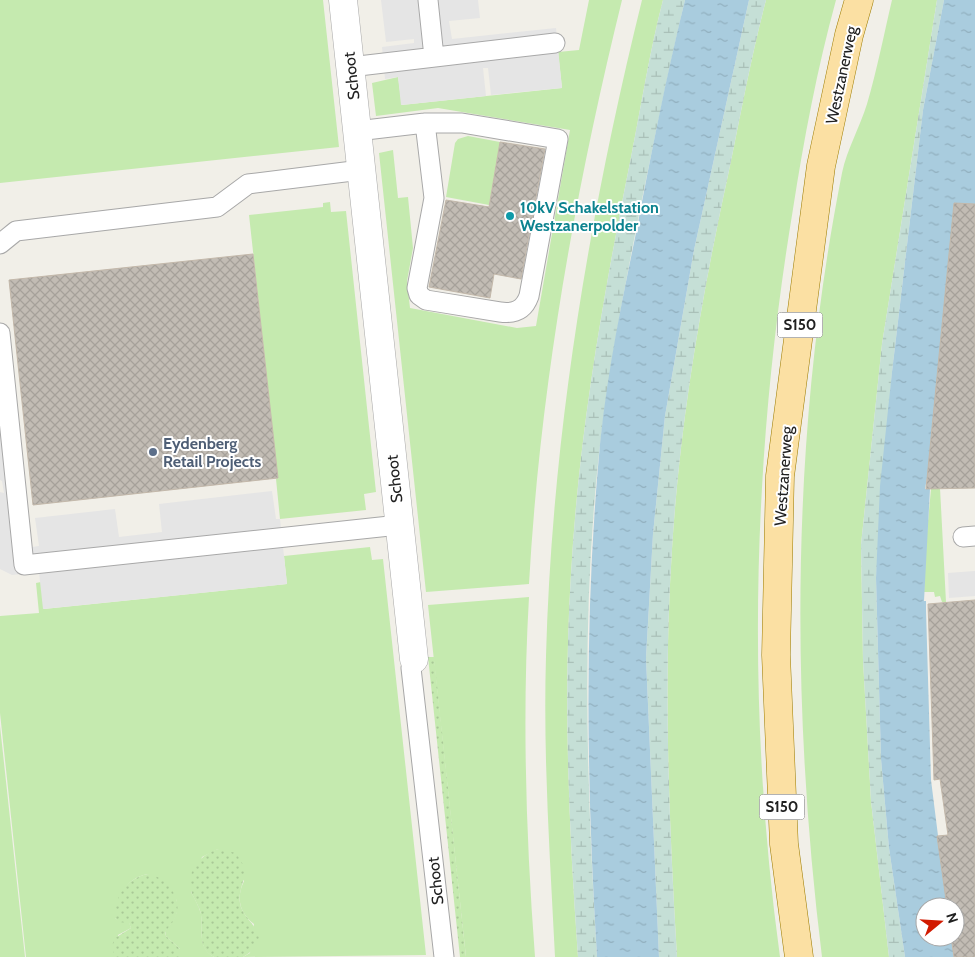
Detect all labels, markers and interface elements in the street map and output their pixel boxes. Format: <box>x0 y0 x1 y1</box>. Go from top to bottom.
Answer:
street label: Westzanerweg <box>822 23 861 126</box>
street label: Schoot <box>339 50 363 101</box>
place label: 10kV Schakelstation Westzanerpolder <box>520 198 659 235</box>
marker: 10kV Schakelstation Westzanerpolder <box>504 210 516 222</box>
road number: S150 <box>778 312 822 338</box>
street label: Westzanerweg <box>771 425 797 526</box>
place label: Eydenberg Retail Projects <box>163 434 262 471</box>
marker: Eydenberg Retail Projects <box>147 446 159 458</box>
street label: Schoot <box>382 453 406 504</box>
road number: S150 <box>760 794 804 820</box>
street label: Schoot <box>423 855 447 906</box>
north arrow <box>915 897 965 947</box>
text: N <box>942 910 962 925</box>

